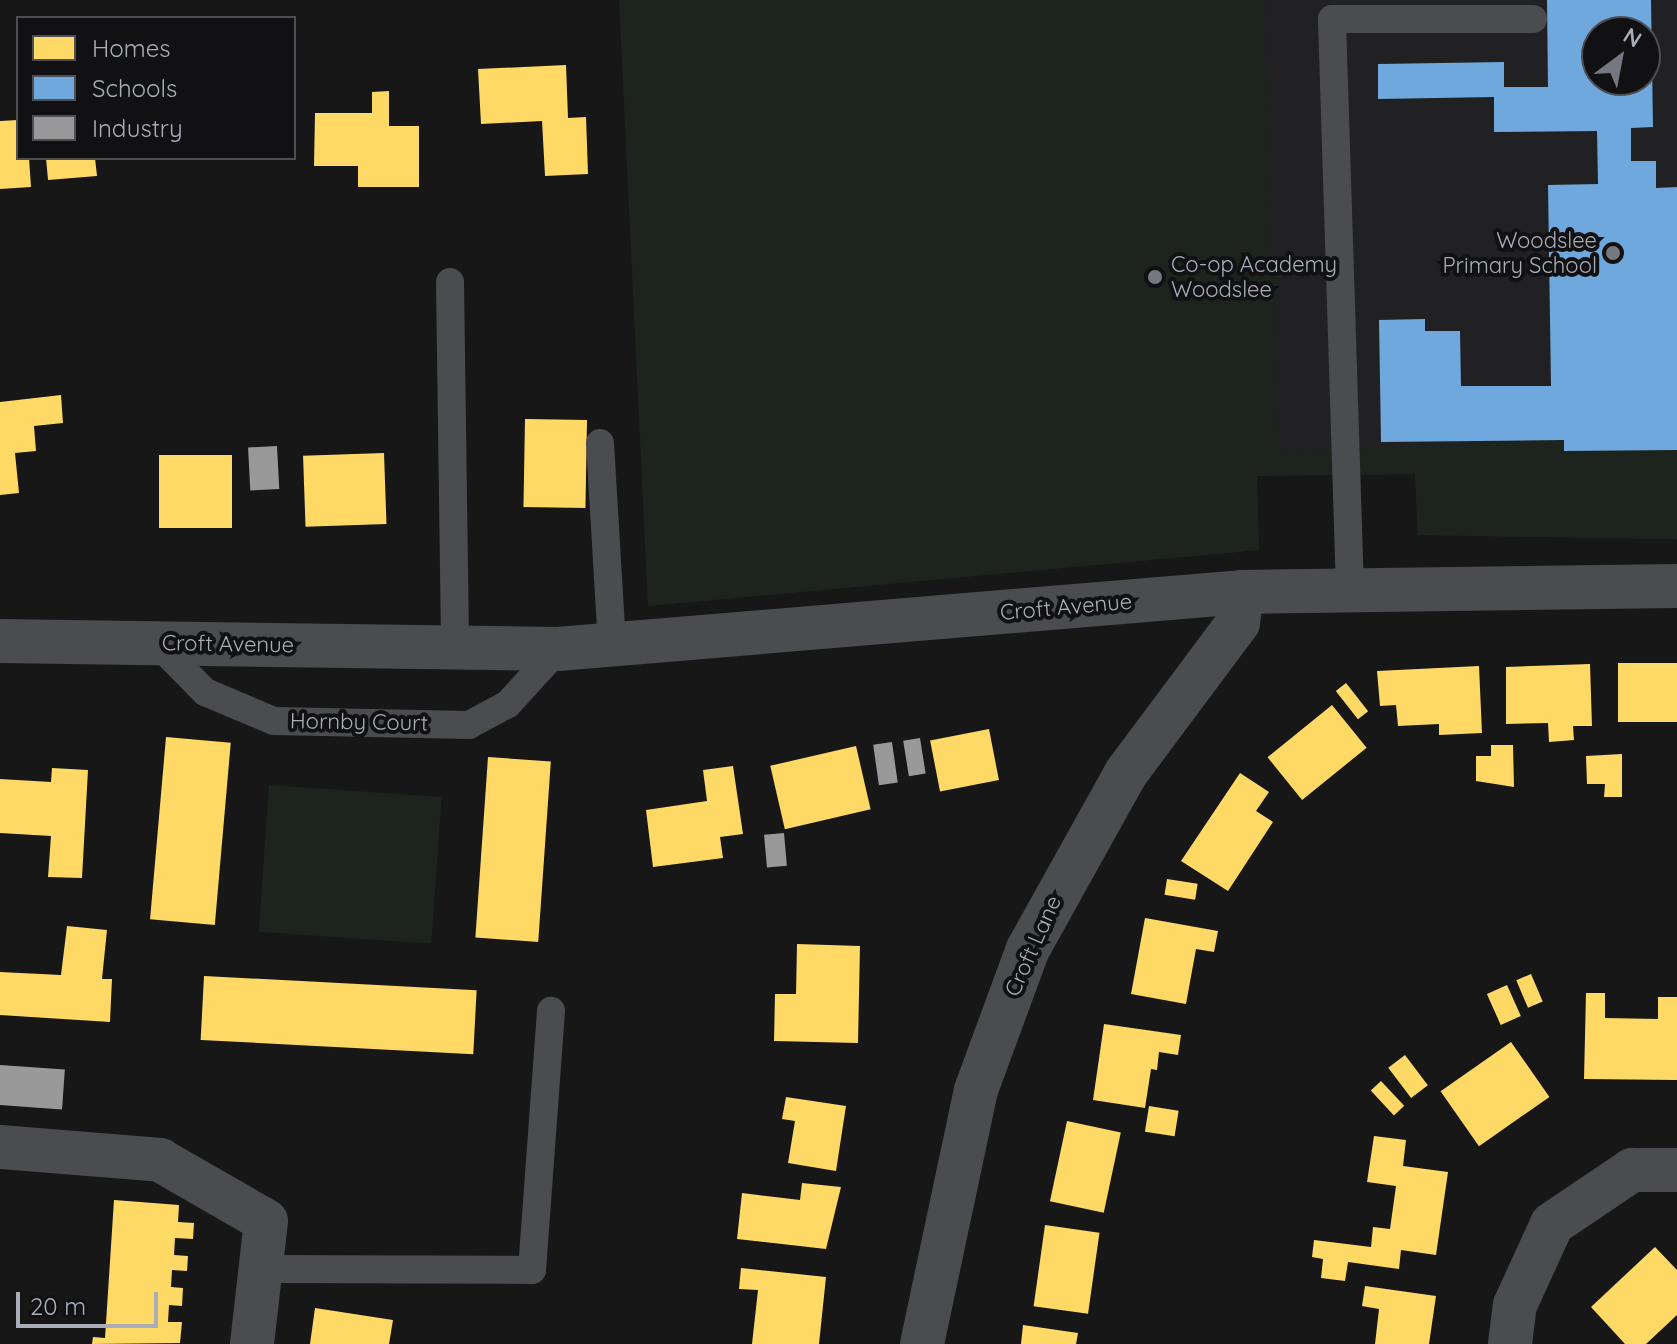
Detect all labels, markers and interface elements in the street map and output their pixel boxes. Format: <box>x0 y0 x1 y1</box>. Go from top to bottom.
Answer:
legend <box>16 16 296 160</box>
north arrow <box>1581 16 1661 96</box>
text: N <box>1618 21 1647 53</box>
text: Homes <box>92 33 170 63</box>
text: Schools <box>92 73 177 103</box>
text: Industry <box>92 113 183 143</box>
place label: Woodslee Primary School <box>1442 227 1597 278</box>
marker: Woodslee Primary School <box>1604 244 1622 262</box>
place label: Co-op Academy Woodslee <box>1171 251 1337 302</box>
marker: Co-op Academy Woodslee <box>1146 268 1164 286</box>
street label: Croft Avenue <box>999 588 1133 626</box>
street label: Croft Avenue <box>162 630 294 658</box>
street label: Hornby Court <box>290 708 428 736</box>
street label: Croft Lane <box>999 892 1067 1000</box>
scale bar <box>20 1276 162 1326</box>
text: 20 m <box>30 1291 86 1321</box>

